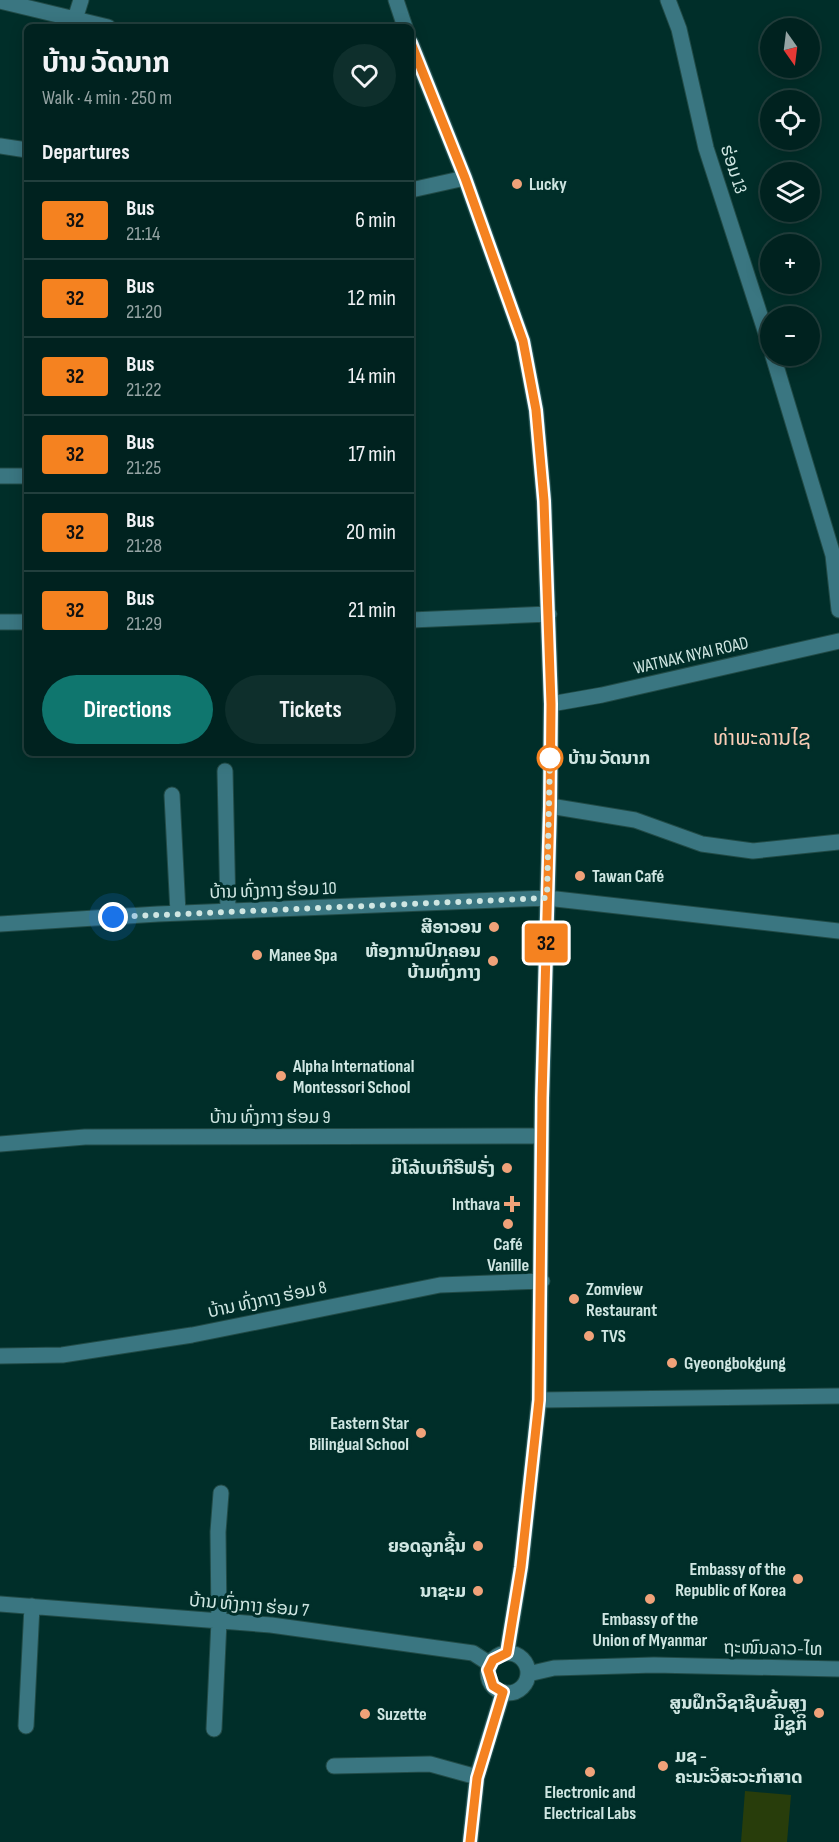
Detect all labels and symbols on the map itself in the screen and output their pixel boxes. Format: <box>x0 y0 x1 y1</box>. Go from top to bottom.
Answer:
north arrow <box>760 18 820 78</box>
street label: ຮ່ອມ 13 <box>716 142 751 196</box>
place label: Lucky <box>529 174 567 195</box>
marker: Lucky <box>510 177 524 191</box>
street label: WATNAK NYAI ROAD <box>632 632 751 679</box>
district label: ທ່າພະລານໄຊ <box>713 726 811 751</box>
marker: ບ້ານ ວັດນາກ <box>537 745 563 771</box>
place label: ບ້ານ ວັດນາກ <box>568 748 650 769</box>
place label: Tawan Café <box>592 866 664 887</box>
marker: Tawan Café <box>573 869 587 883</box>
street label: ບ້ານ ທົ່ງກາງ ຮ່ອມ 10 <box>209 875 337 903</box>
your location <box>98 902 128 932</box>
place label: ສີອາວອນ <box>421 917 482 938</box>
marker: ສີອາວອນ <box>487 920 501 934</box>
line badge: 32 <box>519 924 573 962</box>
place label: ຫ້ອງການປົກຄອນ ບ້າມທົ່ງກາງ <box>365 941 481 983</box>
place label: Manee Spa <box>269 945 337 966</box>
marker: Manee Spa <box>250 948 264 962</box>
marker: ຫ້ອງການປົກຄອນ ບ້າມທົ່ງກາງ <box>486 954 500 968</box>
place label: Alpha International Montessori School <box>292 1056 414 1098</box>
marker: Alpha International Montessori School <box>274 1069 288 1083</box>
street label: ບ້ານ ທົ່ງກາງ ຮ່ອມ 9 <box>209 1104 331 1128</box>
place label: ມິໂລ້ເບເກີຣີຟຣັ່ງ <box>391 1155 495 1179</box>
marker: ມິໂລ້ເບເກີຣີຟຣັ່ງ <box>500 1161 514 1175</box>
place label: Inthava <box>452 1194 500 1215</box>
marker: Inthava <box>505 1197 519 1211</box>
marker: Café Vanille <box>501 1217 515 1231</box>
place label: Café Vanille <box>487 1234 529 1276</box>
street label: ບ້ານ ທົ່ງກາງ ຮ່ອມ 8 <box>205 1274 329 1322</box>
place label: Zomview Restaurant <box>586 1279 657 1321</box>
marker: Zomview Restaurant <box>567 1292 581 1306</box>
place label: TVS <box>601 1326 626 1347</box>
marker: TVS <box>582 1329 596 1343</box>
place label: Gyeongbokgung <box>684 1353 786 1374</box>
marker: Gyeongbokgung <box>665 1356 679 1370</box>
place label: Eastern Star Bilingual School <box>309 1413 409 1455</box>
marker: Eastern Star Bilingual School <box>414 1426 428 1440</box>
place label: ຍອດລູກຊີ້ນ <box>388 1531 466 1557</box>
marker: ຍອດລູກຊີ້ນ <box>471 1539 485 1553</box>
place label: Embassy of the Republic of Korea <box>675 1559 786 1601</box>
marker: Embassy of the Republic of Korea <box>791 1572 805 1586</box>
place label: ນາຊະມ <box>420 1581 466 1602</box>
marker: ນາຊະມ <box>471 1584 485 1598</box>
street label: ບ້ານ ທົ່ງກາງ ຮ່ອມ 7 <box>188 1587 311 1621</box>
marker: Embassy of the Union of Myanmar <box>643 1592 657 1606</box>
place label: Embassy of the Union of Myanmar <box>593 1609 708 1651</box>
street label: ຖະໜົນລາວ-ໄທ <box>723 1637 823 1660</box>
place label: ສູນຝຶກວິຊາຊີບຂັ້ນສູງ ມິຊູກິ <box>669 1689 807 1736</box>
place label: Suzette <box>377 1704 427 1725</box>
marker: ສູນຝຶກວິຊາຊີບຂັ້ນສູງ ມິຊູກິ <box>812 1706 826 1720</box>
marker: Suzette <box>358 1707 372 1721</box>
place label: ມຊ - ຄະນະວິສະວະກຳສາດ <box>675 1746 802 1788</box>
marker: ມຊ - ຄະນະວິສະວະກຳສາດ <box>656 1759 670 1773</box>
marker: Electronic and Electrical Labs <box>583 1765 597 1779</box>
place label: Electronic and Electrical Labs <box>544 1782 636 1824</box>

